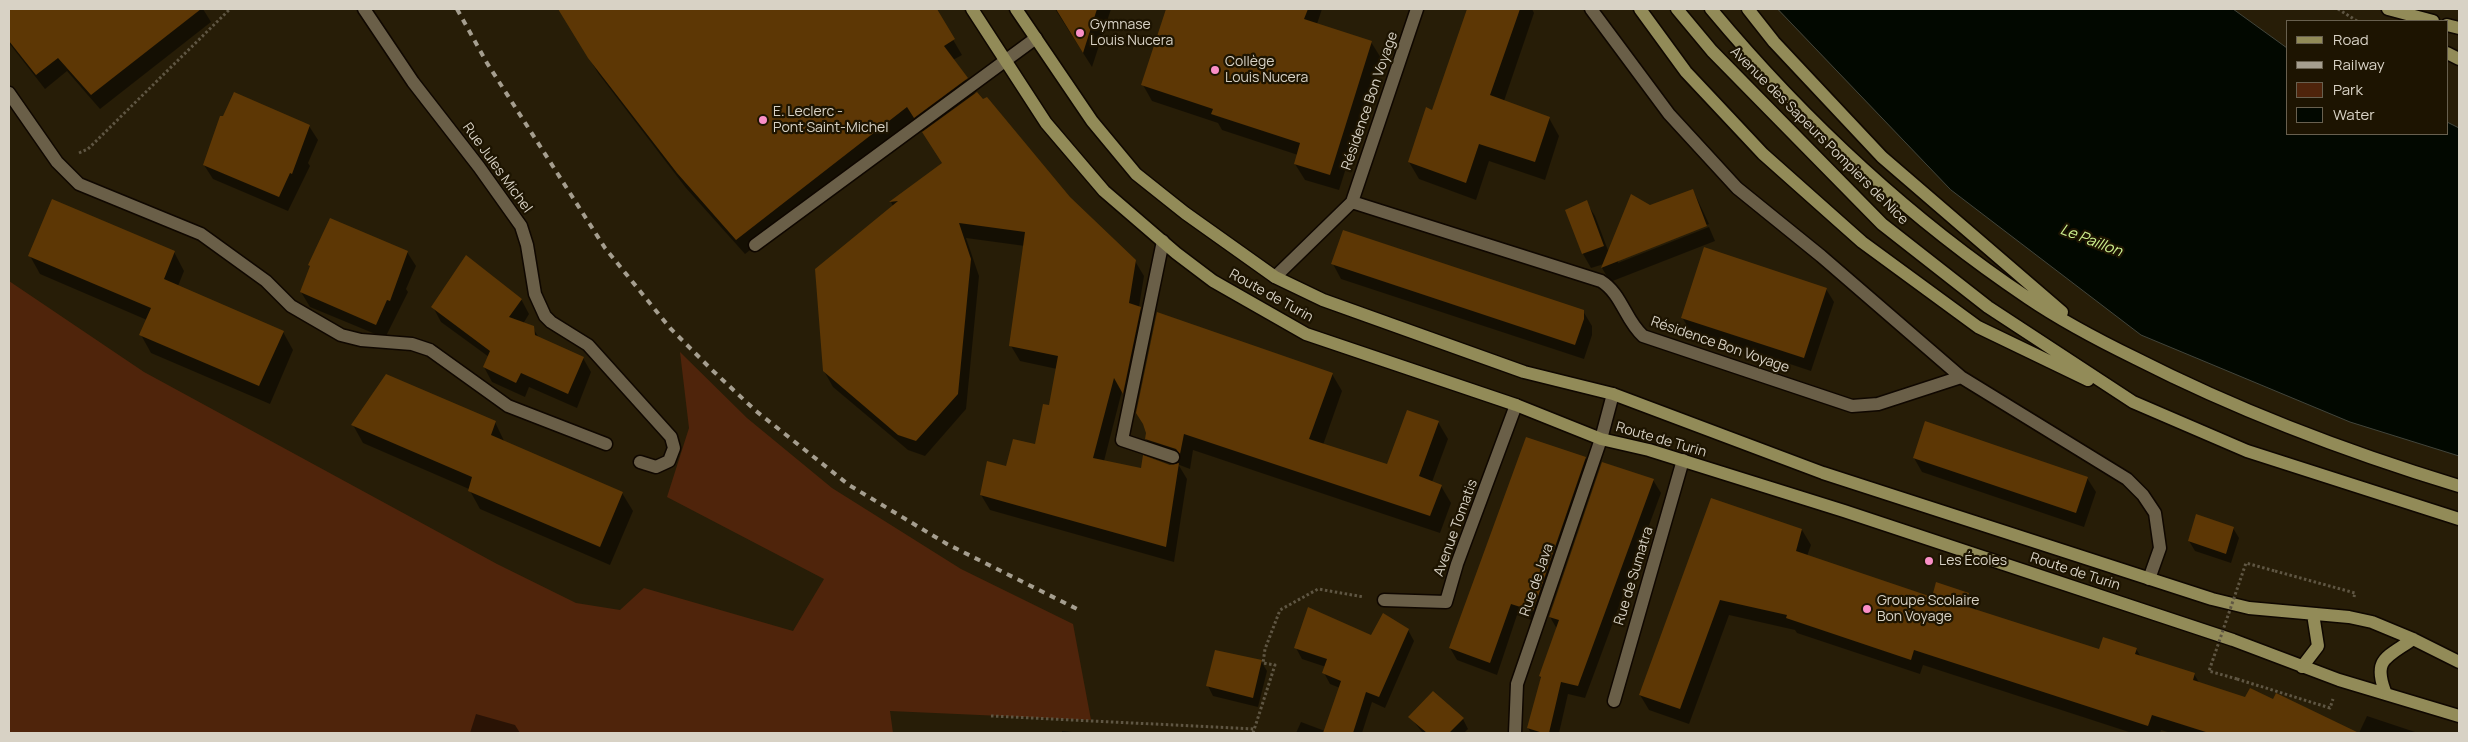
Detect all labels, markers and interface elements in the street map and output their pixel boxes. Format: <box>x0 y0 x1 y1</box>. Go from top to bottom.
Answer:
place label: Gymnase Louis Nucera <box>1090 17 1173 49</box>
legend <box>2286 20 2448 135</box>
marker: Gymnase Louis Nucera <box>1074 27 1086 39</box>
street label: Résidence Bon Voyage <box>1338 29 1402 173</box>
text: Road <box>2333 29 2369 50</box>
street label: Avenue des Sapeurs Pompiers de Nice <box>1727 44 1911 228</box>
place label: Collège Louis Nucera <box>1225 54 1308 86</box>
text: Railway <box>2333 54 2385 75</box>
marker: Collège Louis Nucera <box>1209 64 1221 76</box>
text: Park <box>2333 79 2363 100</box>
place label: E. Leclerc - Pont Saint-Michel <box>773 104 888 136</box>
text: Water <box>2333 104 2375 125</box>
marker: E. Leclerc - Pont Saint-Michel <box>757 114 769 126</box>
street label: Rue Jules Michel <box>459 120 535 216</box>
water label: Le Paillon <box>2058 221 2124 261</box>
street label: Route de Turin <box>1226 266 1316 326</box>
street label: Résidence Bon Voyage <box>1648 313 1792 377</box>
street label: Route de Turin <box>1614 419 1708 461</box>
street label: Avenue Tomatis <box>1431 477 1481 579</box>
street label: Rue de Sumatra <box>1611 525 1657 627</box>
street label: Rue de Java <box>1517 541 1557 619</box>
street label: Route de Turin <box>2028 550 2122 594</box>
place label: Les Écoles <box>1939 553 2007 569</box>
marker: Les Écoles <box>1923 555 1935 567</box>
place label: Groupe Scolaire Bon Voyage <box>1877 593 1980 626</box>
marker: Groupe Scolaire Bon Voyage <box>1861 603 1873 615</box>

